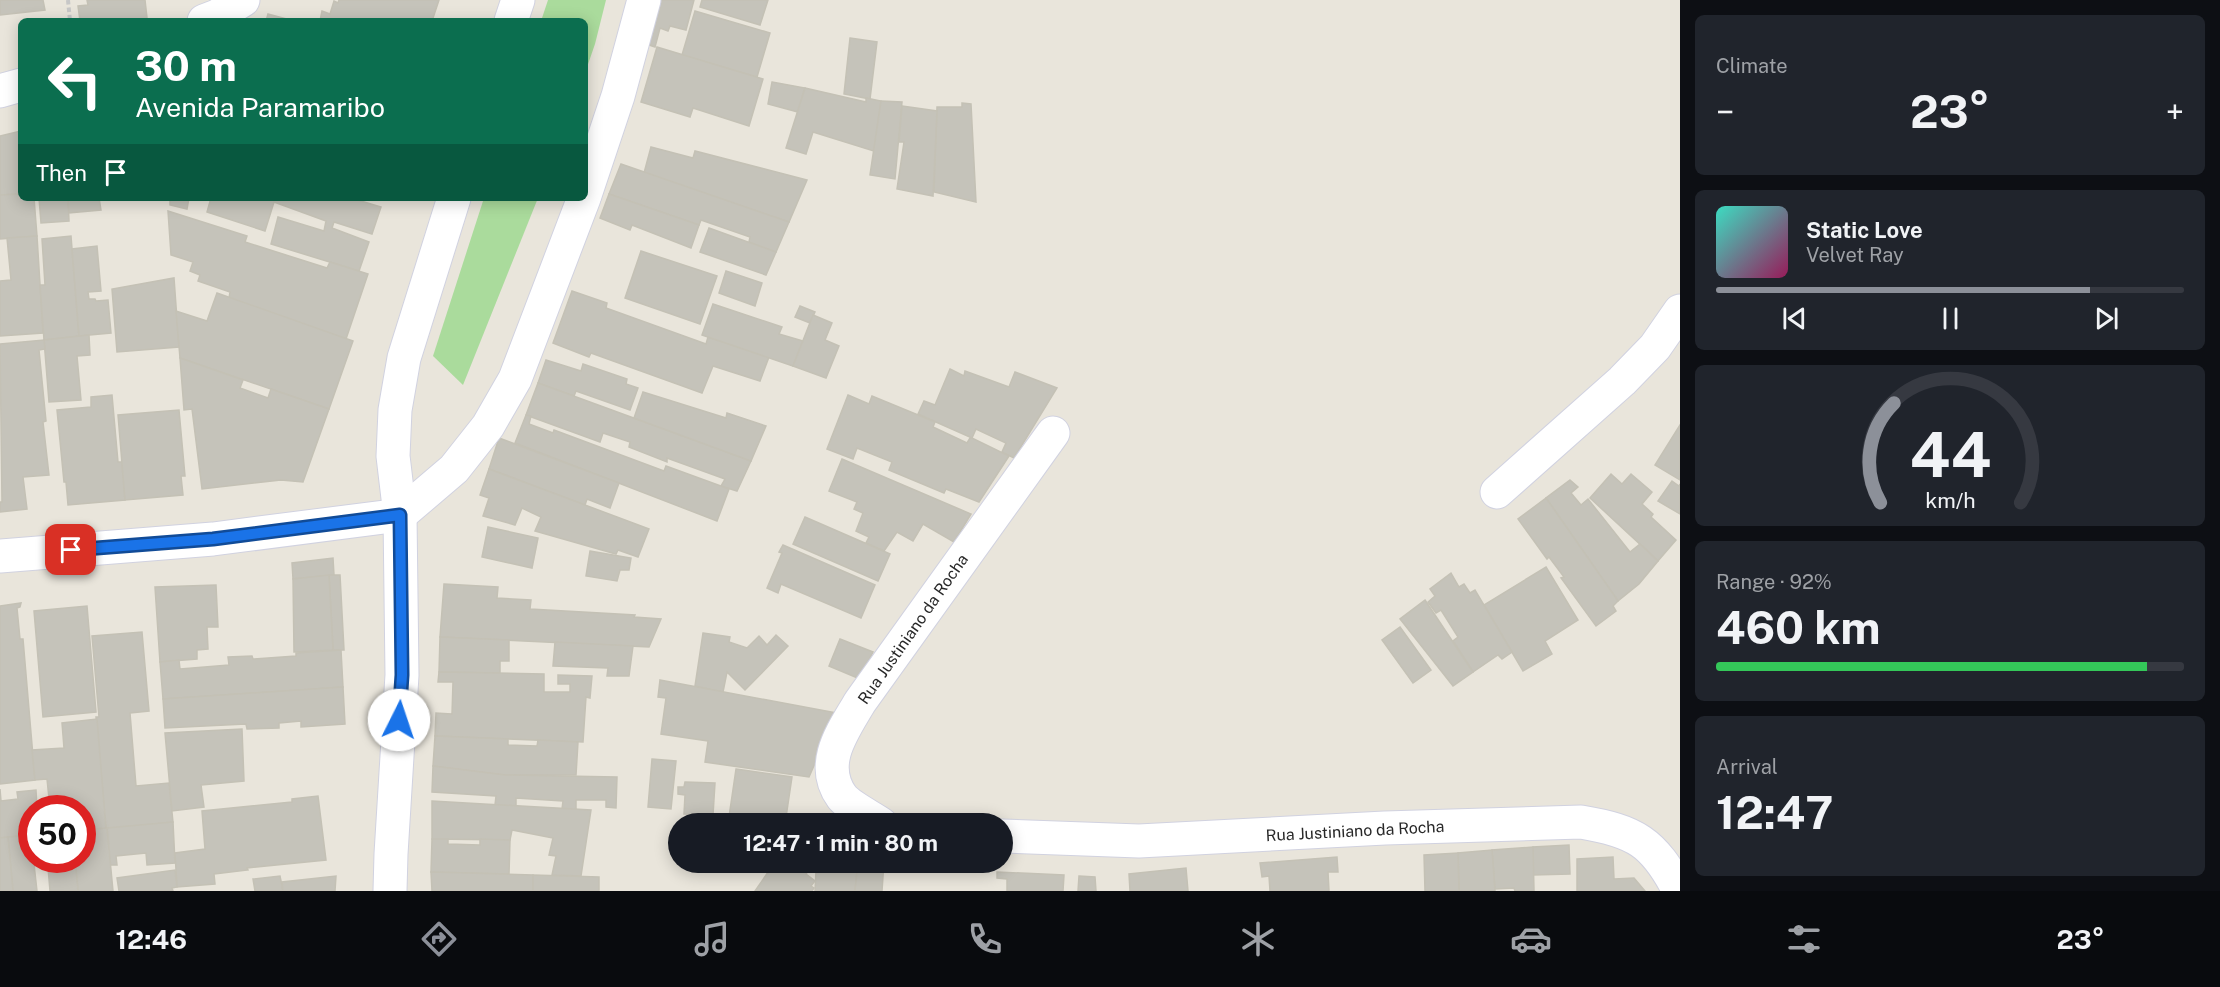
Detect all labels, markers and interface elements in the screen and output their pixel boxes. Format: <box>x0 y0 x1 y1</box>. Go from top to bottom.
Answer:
text: 30 m <box>135 41 237 90</box>
icon: left <box>36 42 114 120</box>
text: Climate <box>1716 54 1788 78</box>
text: 23° <box>1910 85 1990 138</box>
text: Avenida Paramaribo <box>135 91 385 123</box>
text: − <box>1716 93 1734 131</box>
text: + <box>2166 93 2184 131</box>
icon: arrive <box>99 156 132 189</box>
text: Then <box>36 160 87 186</box>
text: Static Love <box>1806 217 1923 243</box>
text: Velvet Ray <box>1806 243 1904 267</box>
icon: previous <box>1778 302 1811 335</box>
icon: pause <box>1934 302 1967 335</box>
icon: next <box>2090 302 2123 335</box>
text: 44 <box>1909 418 1991 491</box>
text: km/h <box>1925 488 1975 513</box>
pin <box>45 524 96 575</box>
icon: arrive <box>54 533 87 566</box>
street label: Rua Justiniano da Rocha <box>854 550 972 708</box>
text: Range · 92% <box>1716 570 1832 594</box>
text: 460 km <box>1716 601 1881 654</box>
position arrow <box>367 688 431 752</box>
text: Arrival <box>1716 755 1778 779</box>
text: 12:47 <box>1716 786 1834 839</box>
speed limit sign: 50 <box>18 795 96 873</box>
street label: Rua Justiniano da Rocha <box>1265 817 1445 845</box>
text: 12:47 · 1 min · 80 m <box>743 830 938 856</box>
icon: directions <box>418 918 460 960</box>
icon: music <box>691 918 733 960</box>
icon: phone <box>964 918 1006 960</box>
icon: climate <box>1237 918 1279 960</box>
icon: car <box>1510 918 1552 960</box>
icon: filters <box>1783 918 1825 960</box>
text: 12:46 <box>116 923 187 955</box>
text: 23° <box>2057 923 2104 955</box>

